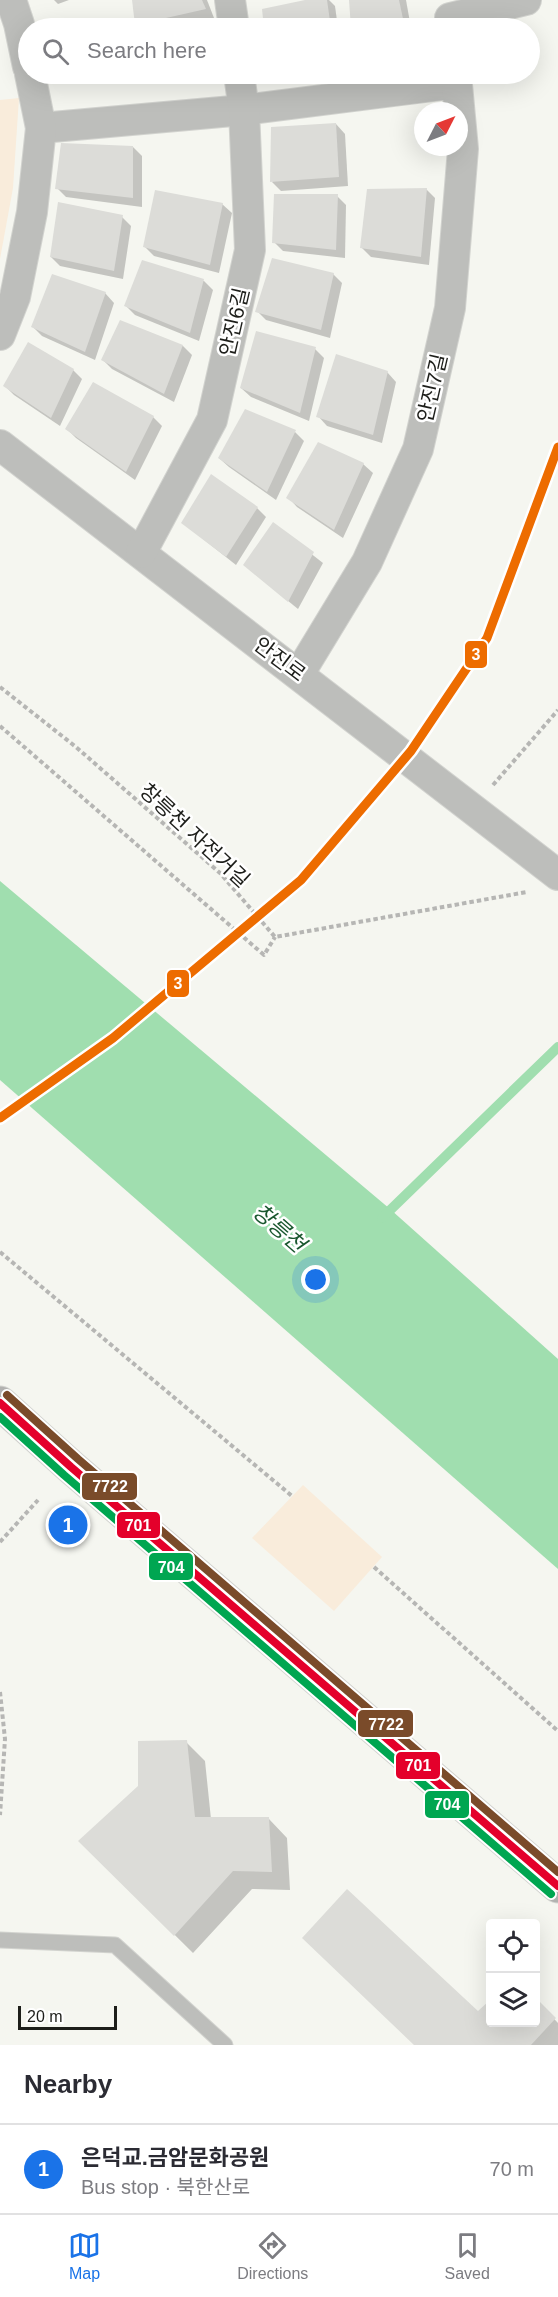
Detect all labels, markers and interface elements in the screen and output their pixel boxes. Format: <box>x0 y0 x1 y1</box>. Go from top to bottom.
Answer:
search box <box>18 18 540 84</box>
icon: search <box>39 35 72 68</box>
text: Search here <box>87 38 207 63</box>
north arrow <box>414 102 468 156</box>
street label: 안진6길 <box>215 285 253 359</box>
street label: 안진7길 <box>413 351 451 425</box>
street label: 안진로 <box>250 632 310 686</box>
line badge: 3 <box>464 640 488 669</box>
text: 3 <box>472 646 481 663</box>
street label: 창릉천 자전거길 <box>136 778 254 892</box>
line badge: 3 <box>166 969 190 998</box>
text: 3 <box>174 975 183 992</box>
water label: 창릉천 <box>248 1199 312 1259</box>
your location <box>301 1265 330 1294</box>
line badge: 7722 <box>81 1472 138 1501</box>
text: 7722 <box>92 1478 128 1495</box>
pin: 1 <box>48 1502 88 1547</box>
line badge: 701 <box>116 1511 161 1539</box>
text: 701 <box>125 1517 151 1534</box>
line badge: 704 <box>148 1552 194 1581</box>
text: 704 <box>158 1559 184 1576</box>
line badge: 7722 <box>357 1709 414 1738</box>
text: 7722 <box>368 1716 404 1733</box>
line badge: 701 <box>395 1751 441 1780</box>
text: 701 <box>405 1757 431 1774</box>
line badge: 704 <box>424 1790 470 1819</box>
text: 704 <box>434 1796 460 1813</box>
map controls <box>486 1919 540 2027</box>
button: locate <box>486 1919 540 1973</box>
button: layers <box>486 1973 540 2027</box>
scale bar <box>18 2003 117 2030</box>
text: 20 m <box>27 2008 63 2025</box>
text: Nearby <box>24 2069 112 2099</box>
text: 은덕교.금암문화공원 <box>81 2145 269 2170</box>
text: 1 <box>38 2158 49 2180</box>
text: 70 m <box>490 2158 534 2180</box>
text: Bus stop · 북한산로 <box>81 2176 250 2198</box>
tab: Map <box>68 2229 101 2283</box>
tab: Directions <box>237 2229 308 2283</box>
tab: Saved <box>445 2229 490 2283</box>

